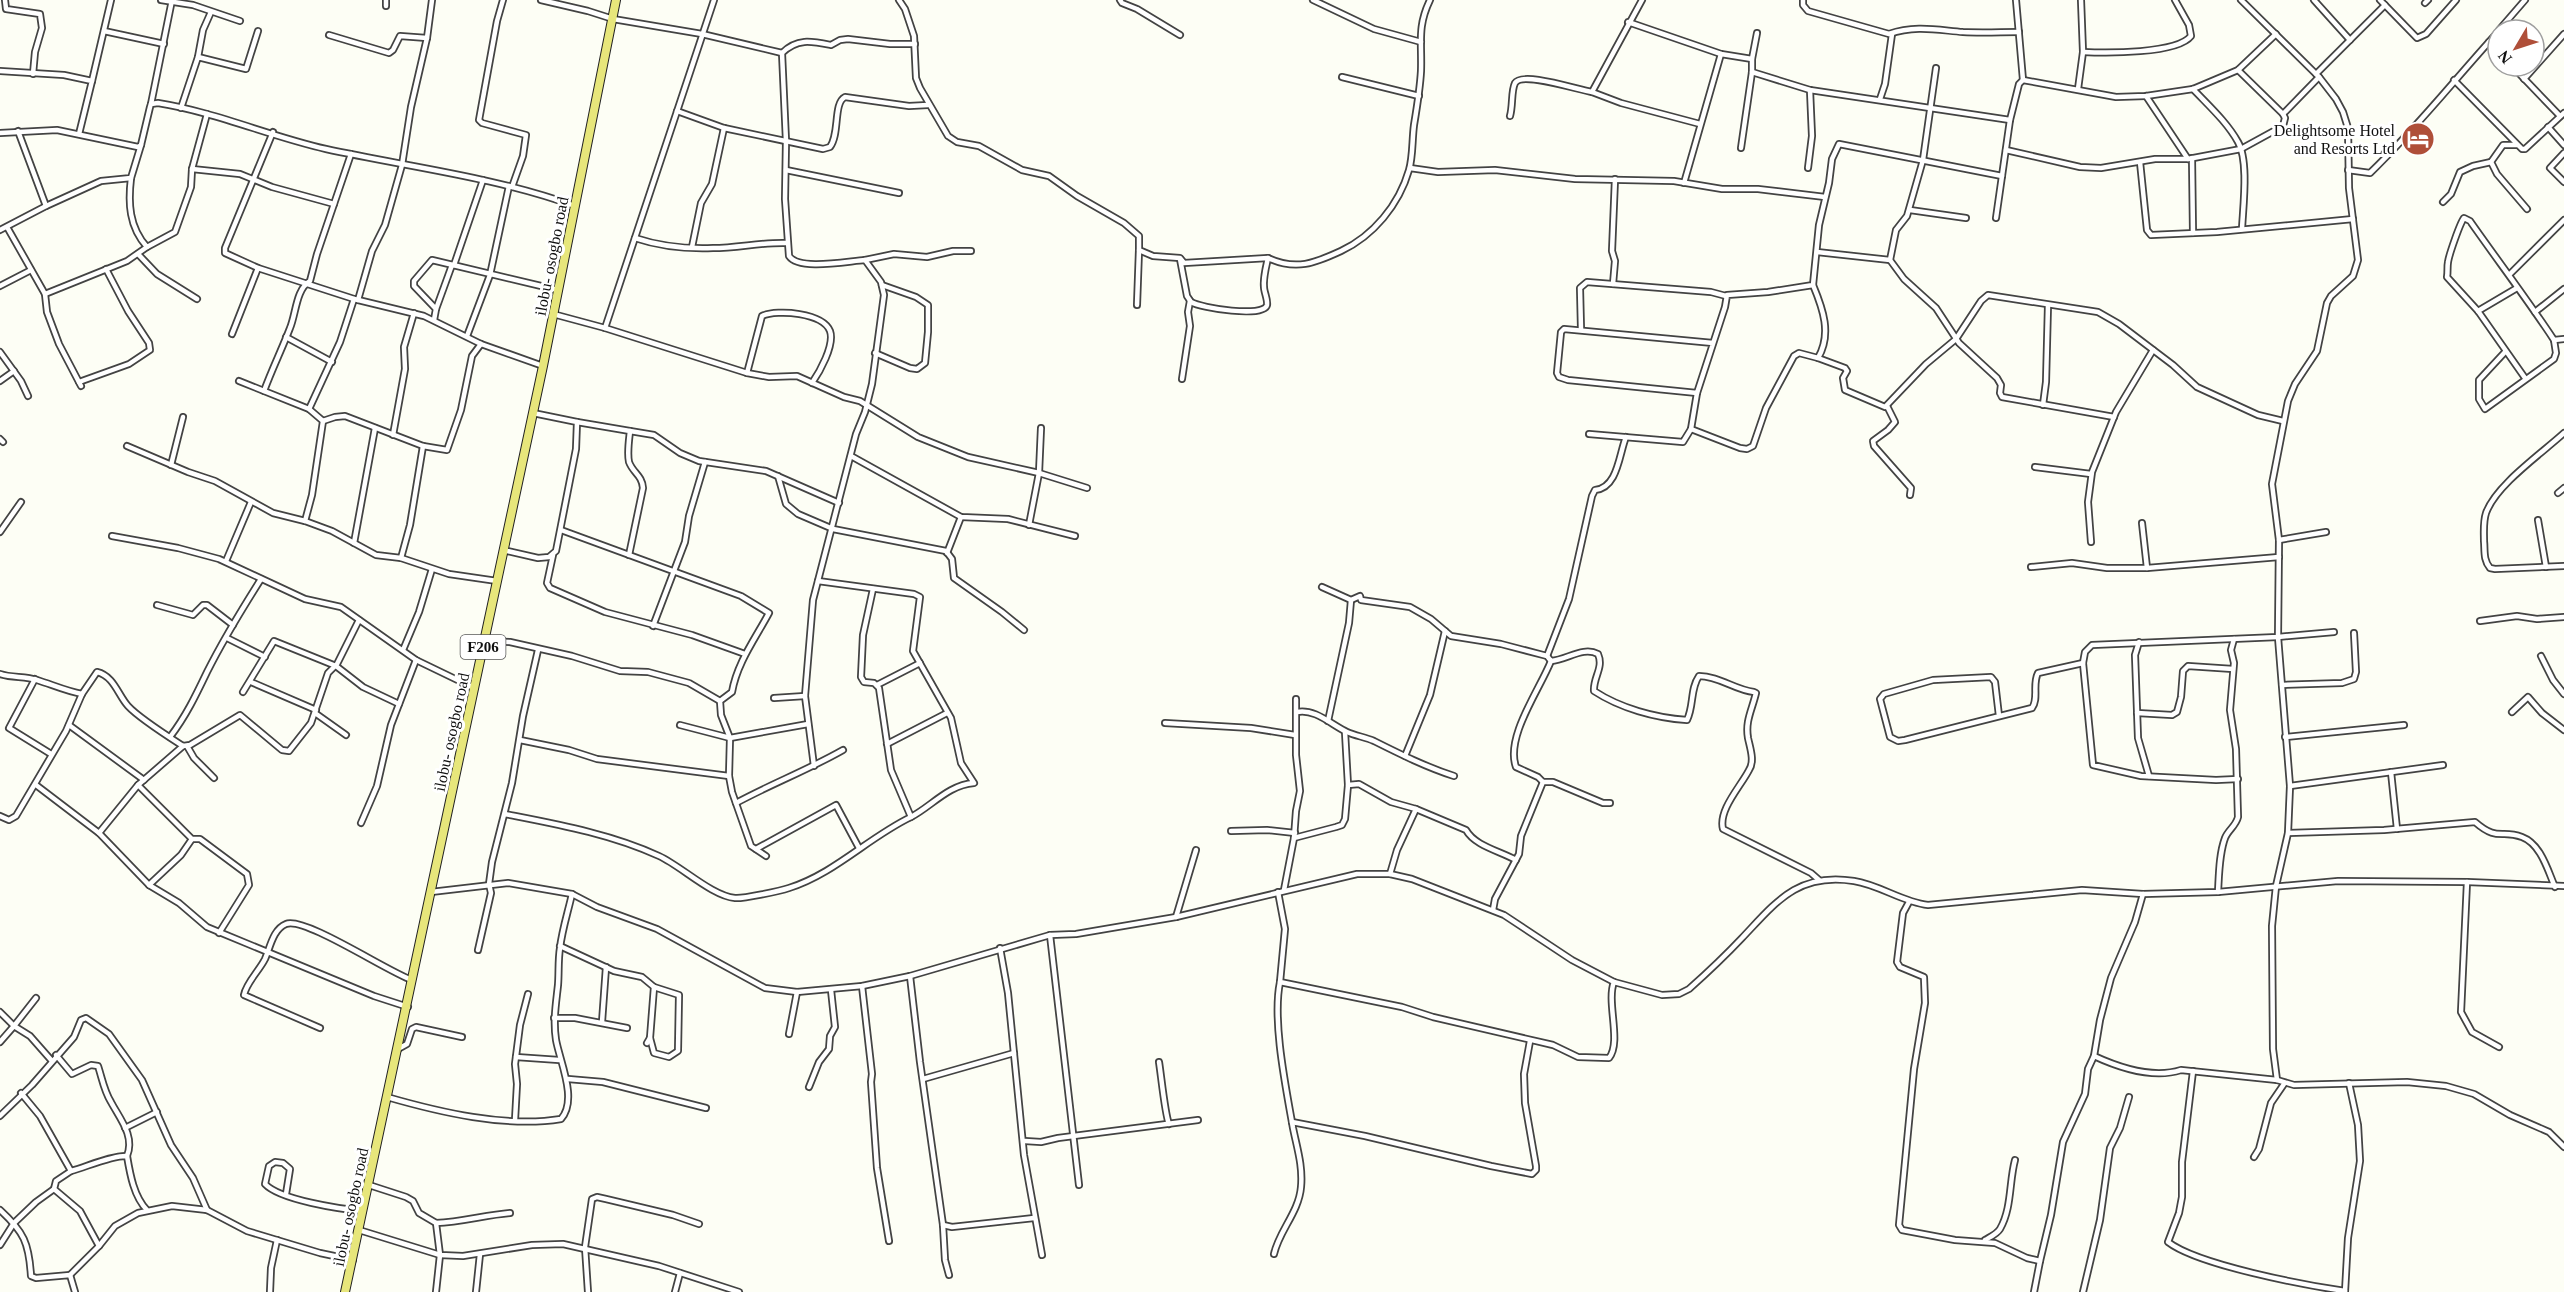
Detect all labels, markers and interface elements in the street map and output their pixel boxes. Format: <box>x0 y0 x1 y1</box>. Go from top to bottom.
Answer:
north arrow <box>2486 18 2546 78</box>
text: N <box>2494 47 2515 67</box>
hotel icon: Delightsome Hotel and Resorts Ltd <box>2400 121 2436 157</box>
place label: Delightsome Hotel and Resorts Ltd <box>2274 122 2396 157</box>
street label: ilobu- osogbo road <box>532 195 572 317</box>
road number: F206 <box>460 635 506 659</box>
street label: ilobu- osogbo road <box>431 671 473 793</box>
street label: ilobu- osogbo road <box>330 1146 372 1268</box>

